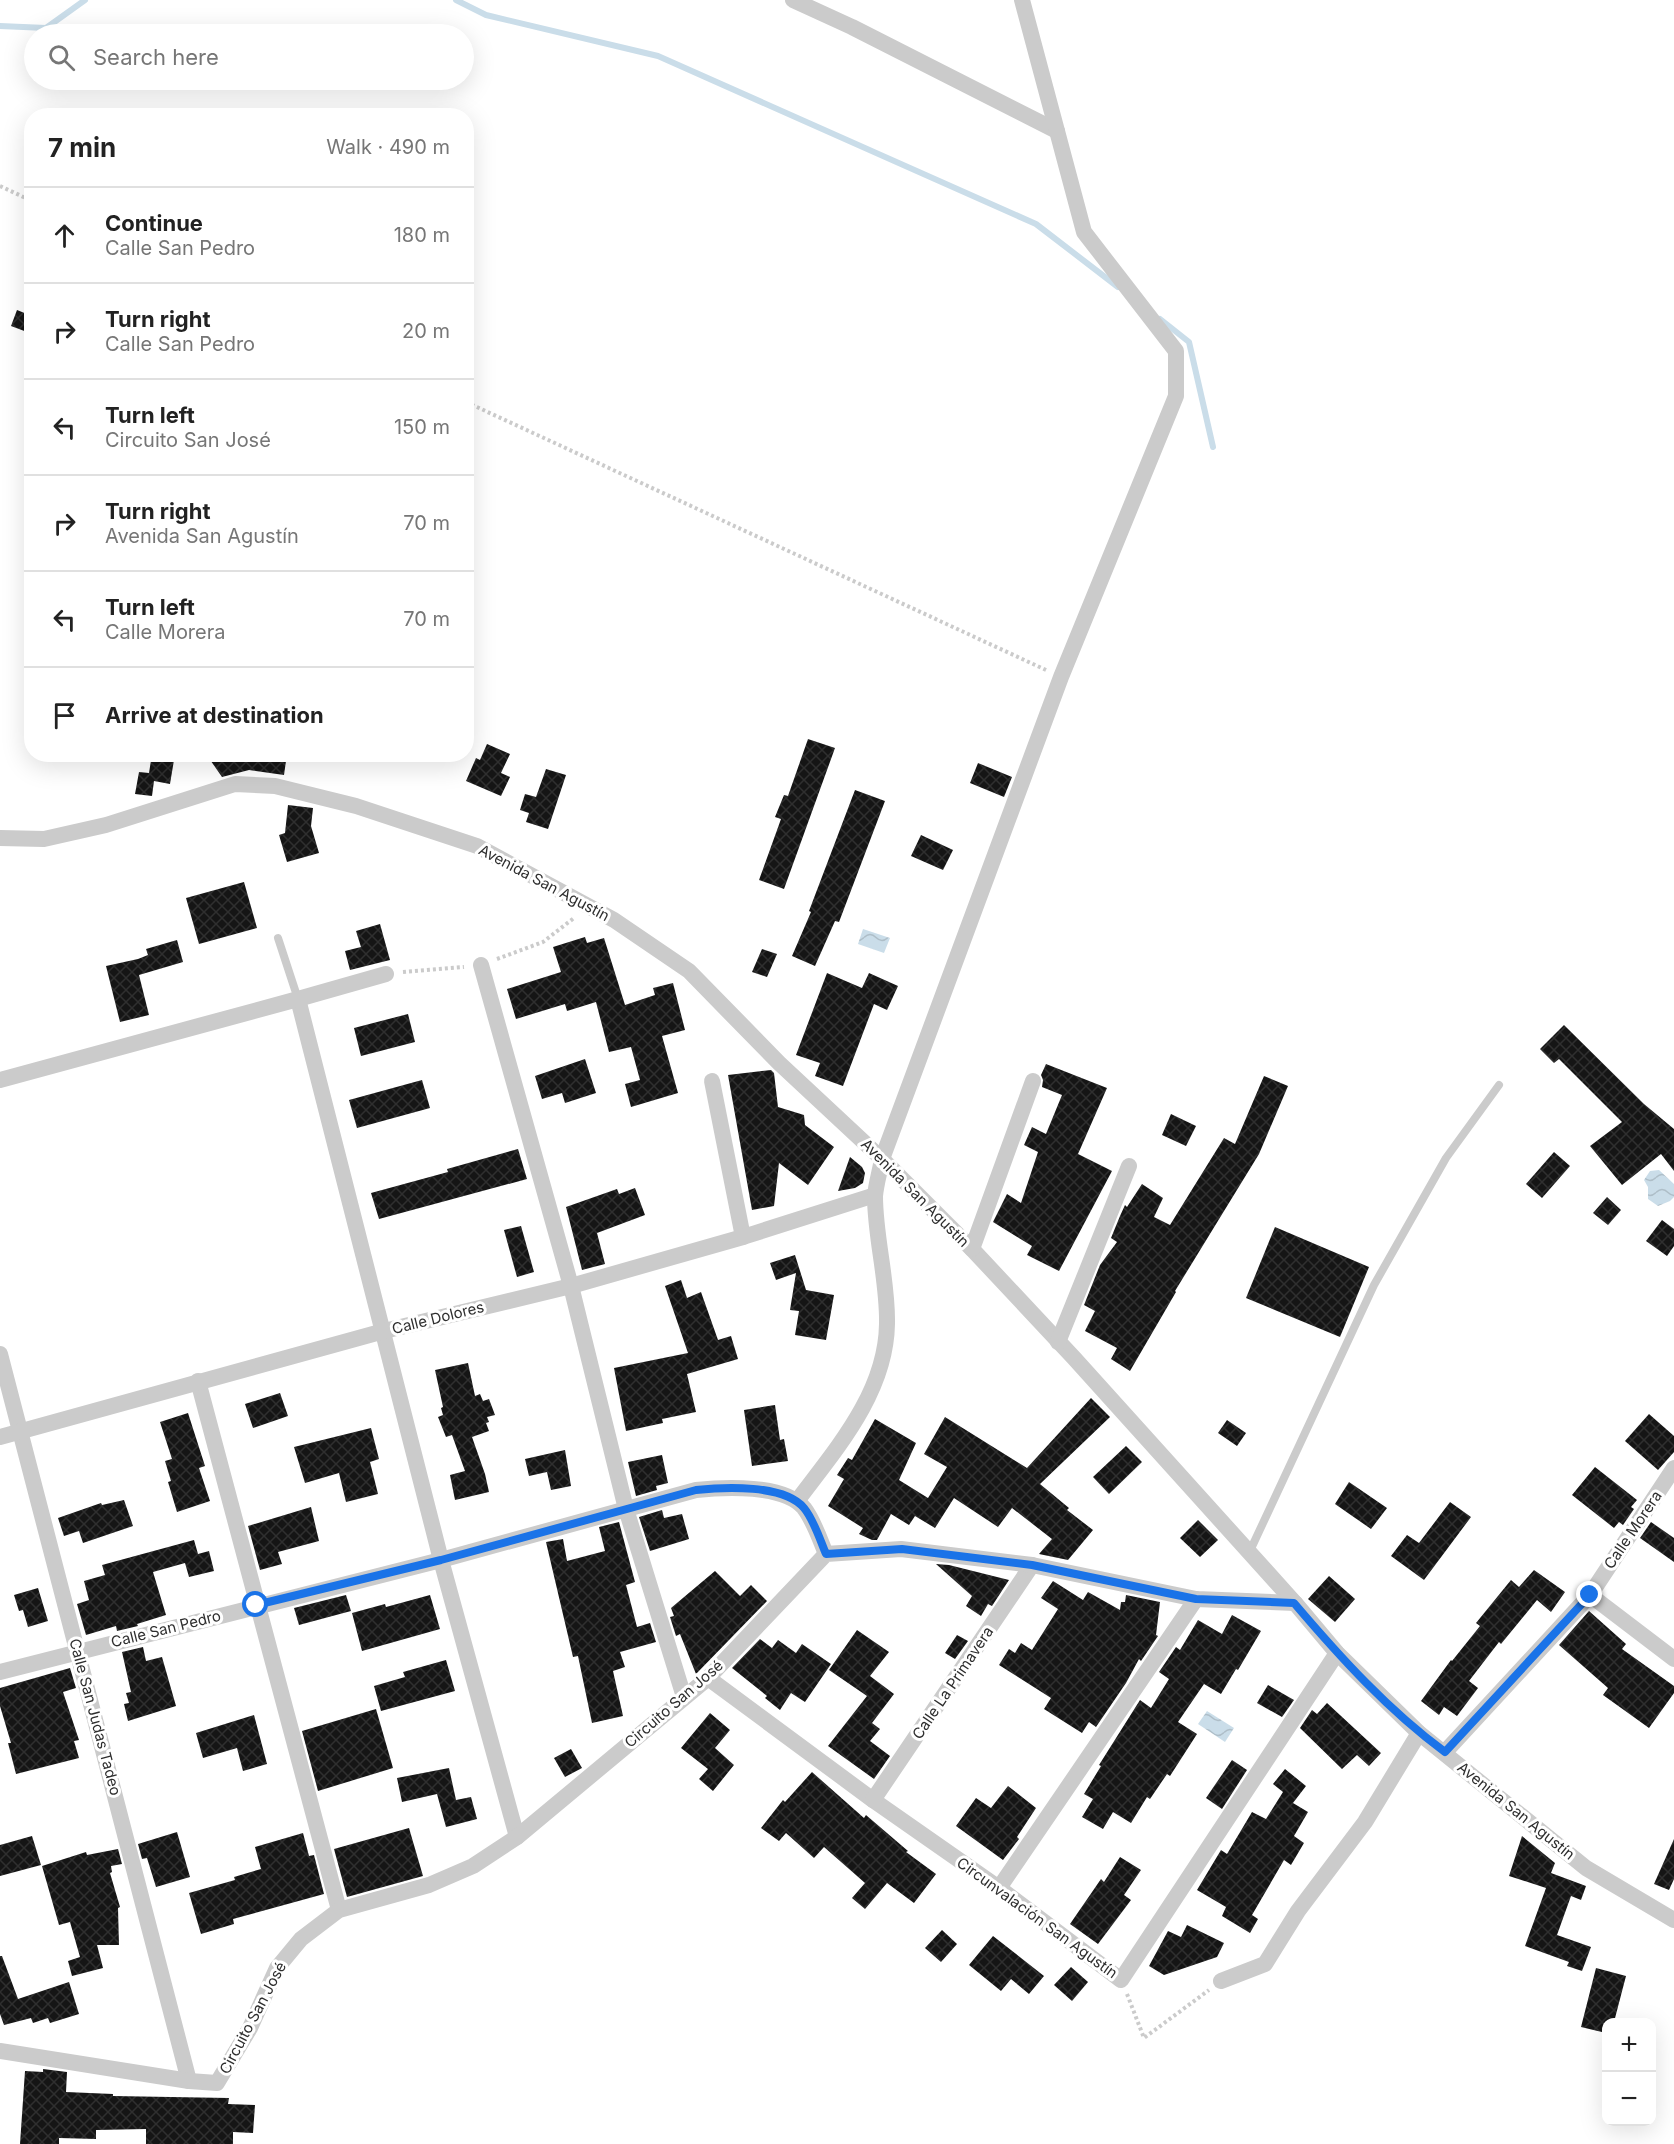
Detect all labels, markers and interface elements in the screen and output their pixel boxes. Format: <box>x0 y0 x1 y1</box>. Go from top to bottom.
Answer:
search box <box>24 24 474 90</box>
icon: search <box>45 41 78 74</box>
text: Search here <box>93 44 219 70</box>
text: 7 min <box>48 132 116 163</box>
text: Walk · 490 m <box>326 135 450 159</box>
text: Continue <box>105 210 203 236</box>
icon: ahead <box>48 219 81 252</box>
text: 180 m <box>394 223 450 247</box>
text: Calle San Pedro <box>105 236 255 260</box>
text: Turn right <box>105 306 211 332</box>
icon: right <box>48 315 81 348</box>
text: 20 m <box>402 319 450 343</box>
text: Calle San Pedro <box>105 332 255 356</box>
text: Turn left <box>105 402 195 428</box>
icon: left <box>48 411 81 444</box>
text: 150 m <box>394 415 450 439</box>
text: Circuito San José <box>105 428 271 452</box>
text: Turn right <box>105 498 211 524</box>
icon: right <box>48 507 81 540</box>
text: 70 m <box>403 511 450 535</box>
text: Avenida San Agustín <box>105 524 299 548</box>
text: Turn left <box>105 594 195 620</box>
icon: left <box>48 603 81 636</box>
text: 70 m <box>403 607 450 631</box>
text: Calle Morera <box>105 620 226 644</box>
icon: arrive <box>48 699 81 732</box>
text: Arrive at destination <box>105 702 324 728</box>
street label: Avenida San Agustín <box>476 840 613 925</box>
street label: Avenida San Agustín <box>857 1135 973 1251</box>
street label: Calle Dolores <box>390 1297 486 1338</box>
street label: Calle Morera <box>1599 1487 1666 1572</box>
route end <box>1576 1581 1602 1607</box>
route start <box>242 1591 268 1617</box>
street label: Calle San Pedro <box>109 1606 223 1651</box>
street label: Calle La Primavera <box>908 1623 997 1743</box>
street label: Calle San Judas Tadeo <box>65 1636 126 1797</box>
street label: Circuito San José <box>621 1656 727 1752</box>
street label: Avenida San Agustín <box>1454 1757 1579 1864</box>
street label: Circunvalación San Agustín <box>953 1853 1121 1982</box>
street label: Circuito San José <box>215 1958 290 2077</box>
map controls <box>1602 2018 1656 2126</box>
button: + <box>1602 2018 1656 2072</box>
button: − <box>1602 2072 1656 2126</box>

